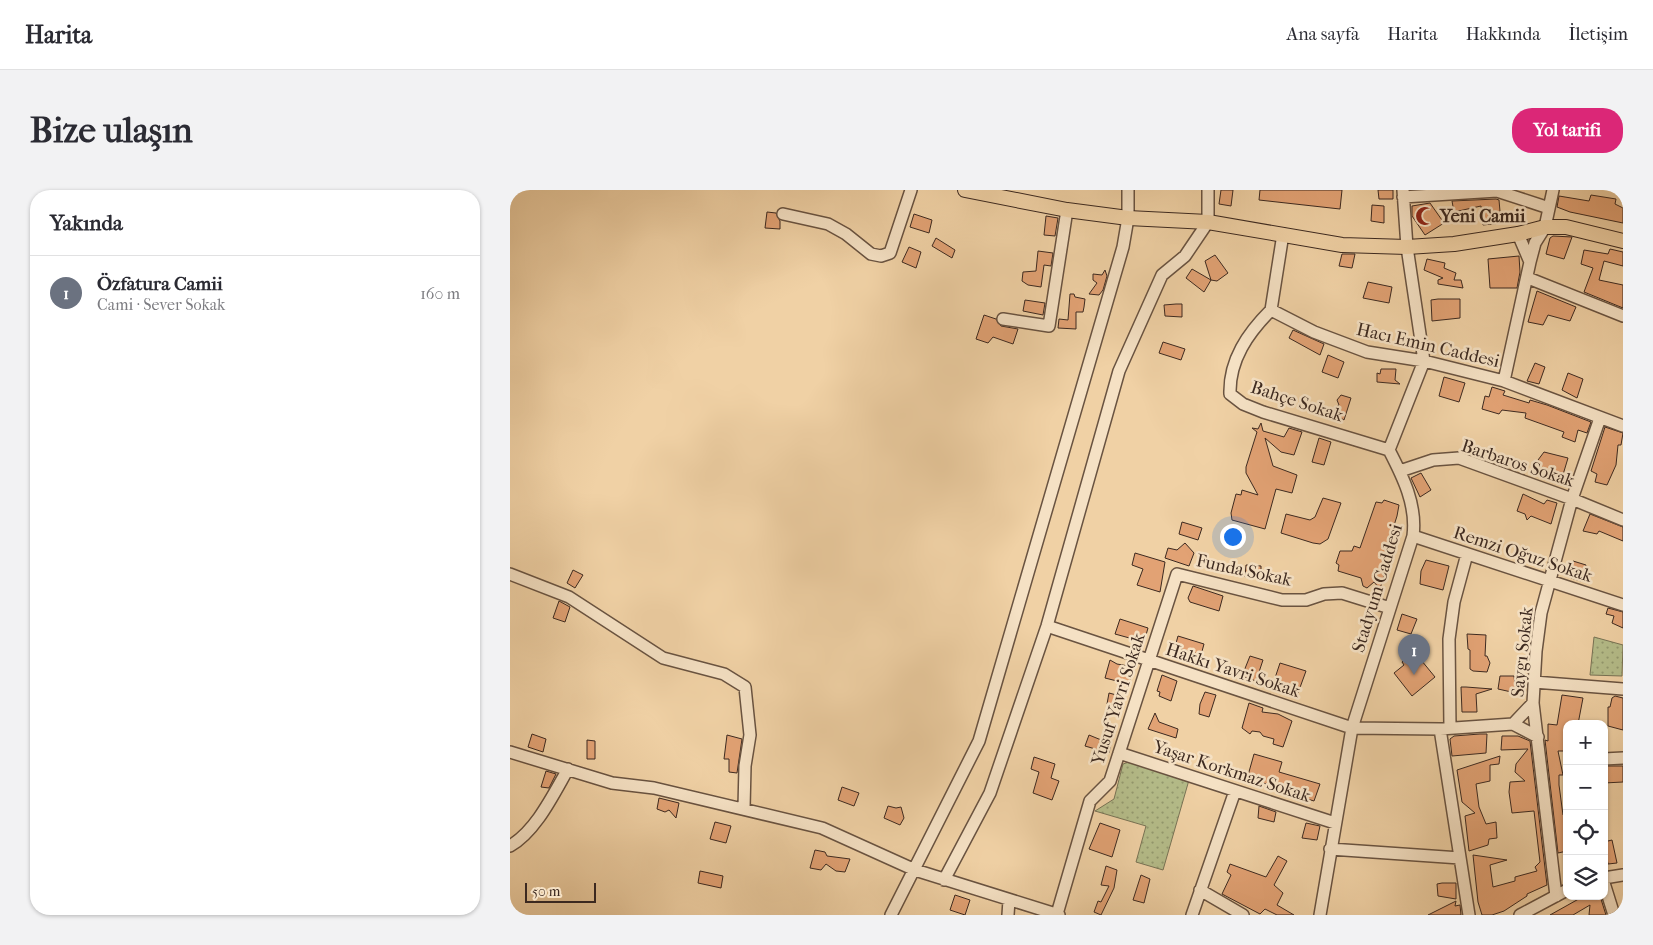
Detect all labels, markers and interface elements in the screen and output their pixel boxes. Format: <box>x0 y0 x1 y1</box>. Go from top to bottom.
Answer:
text: Harita <box>25 21 92 49</box>
text: Ana sayfa <box>1286 24 1359 45</box>
text: Harita <box>1387 24 1438 45</box>
text: Hakkında <box>1466 24 1541 45</box>
text: İletişim <box>1569 24 1628 45</box>
button: Yol tarifi <box>1512 108 1623 153</box>
text: Bize ulaşın <box>30 110 193 151</box>
mosque icon: Yeni Camii <box>1414 205 1436 227</box>
place label: Yeni Camii <box>1439 206 1526 227</box>
text: Yakında <box>50 211 123 235</box>
text: Özfatura Camii <box>97 273 223 295</box>
text: 1 <box>63 284 69 303</box>
text: 160 m <box>420 284 460 303</box>
text: Cami · Sever Sokak <box>97 295 225 314</box>
street label: Hacı Emin Caddesi <box>1354 319 1502 372</box>
street label: Bahçe Sokak <box>1248 377 1346 426</box>
street label: Barbaros Sokak <box>1459 435 1578 492</box>
street label: Stadyum Caddesi <box>1348 521 1407 655</box>
street label: Remzi Oğuz Sokak <box>1451 522 1596 587</box>
your location <box>1220 524 1246 550</box>
street label: Funda Sokak <box>1194 550 1294 591</box>
street label: Saygı Sokak <box>1507 605 1538 698</box>
street label: Yusuf Yavri Sokak <box>1087 630 1150 769</box>
pin: 1 <box>1398 634 1430 675</box>
street label: Hakkı Yavri Sokak <box>1163 639 1303 702</box>
map controls <box>1563 720 1608 900</box>
button: + <box>1563 720 1608 765</box>
street label: Yaşar Korkmaz Sokak <box>1149 736 1314 807</box>
button: − <box>1563 765 1608 810</box>
button: locate <box>1563 810 1608 855</box>
button: layers <box>1563 855 1608 900</box>
scale bar <box>525 880 596 903</box>
text: 50 m <box>532 883 560 900</box>

